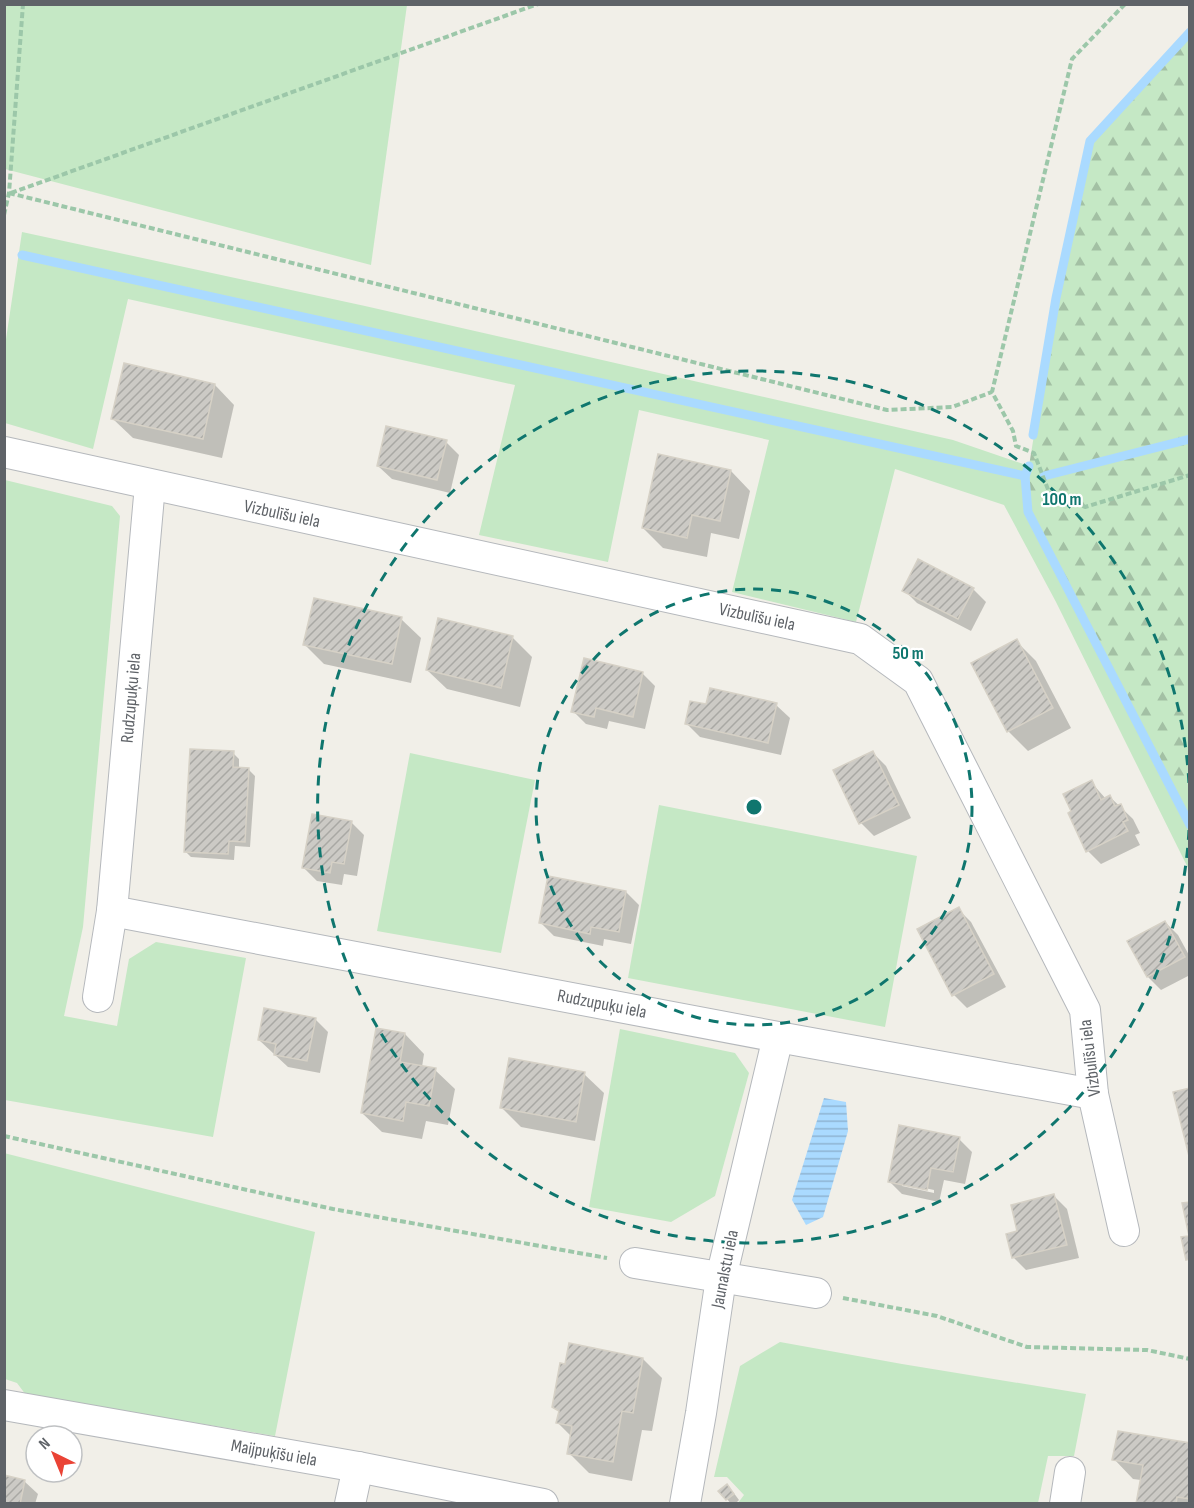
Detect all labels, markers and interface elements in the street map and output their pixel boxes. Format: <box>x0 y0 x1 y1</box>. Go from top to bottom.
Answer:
text: 100 m <box>1043 489 1082 510</box>
street label: Vizbulīšu iela <box>242 496 322 532</box>
street label: Vizbulīšu iela <box>717 599 797 635</box>
text: 50 m <box>892 643 924 664</box>
street label: Rudzupuķu iela <box>117 652 145 744</box>
centre of rings <box>744 797 764 817</box>
street label: Rudzupuķu iela <box>556 985 648 1023</box>
street label: Vizbulīšu iela <box>1075 1018 1105 1098</box>
street label: Jaunalstu iela <box>707 1228 743 1311</box>
north arrow <box>24 1424 84 1484</box>
text: N <box>35 1434 54 1454</box>
street label: Maijpuķīšu iela <box>229 1435 319 1471</box>

